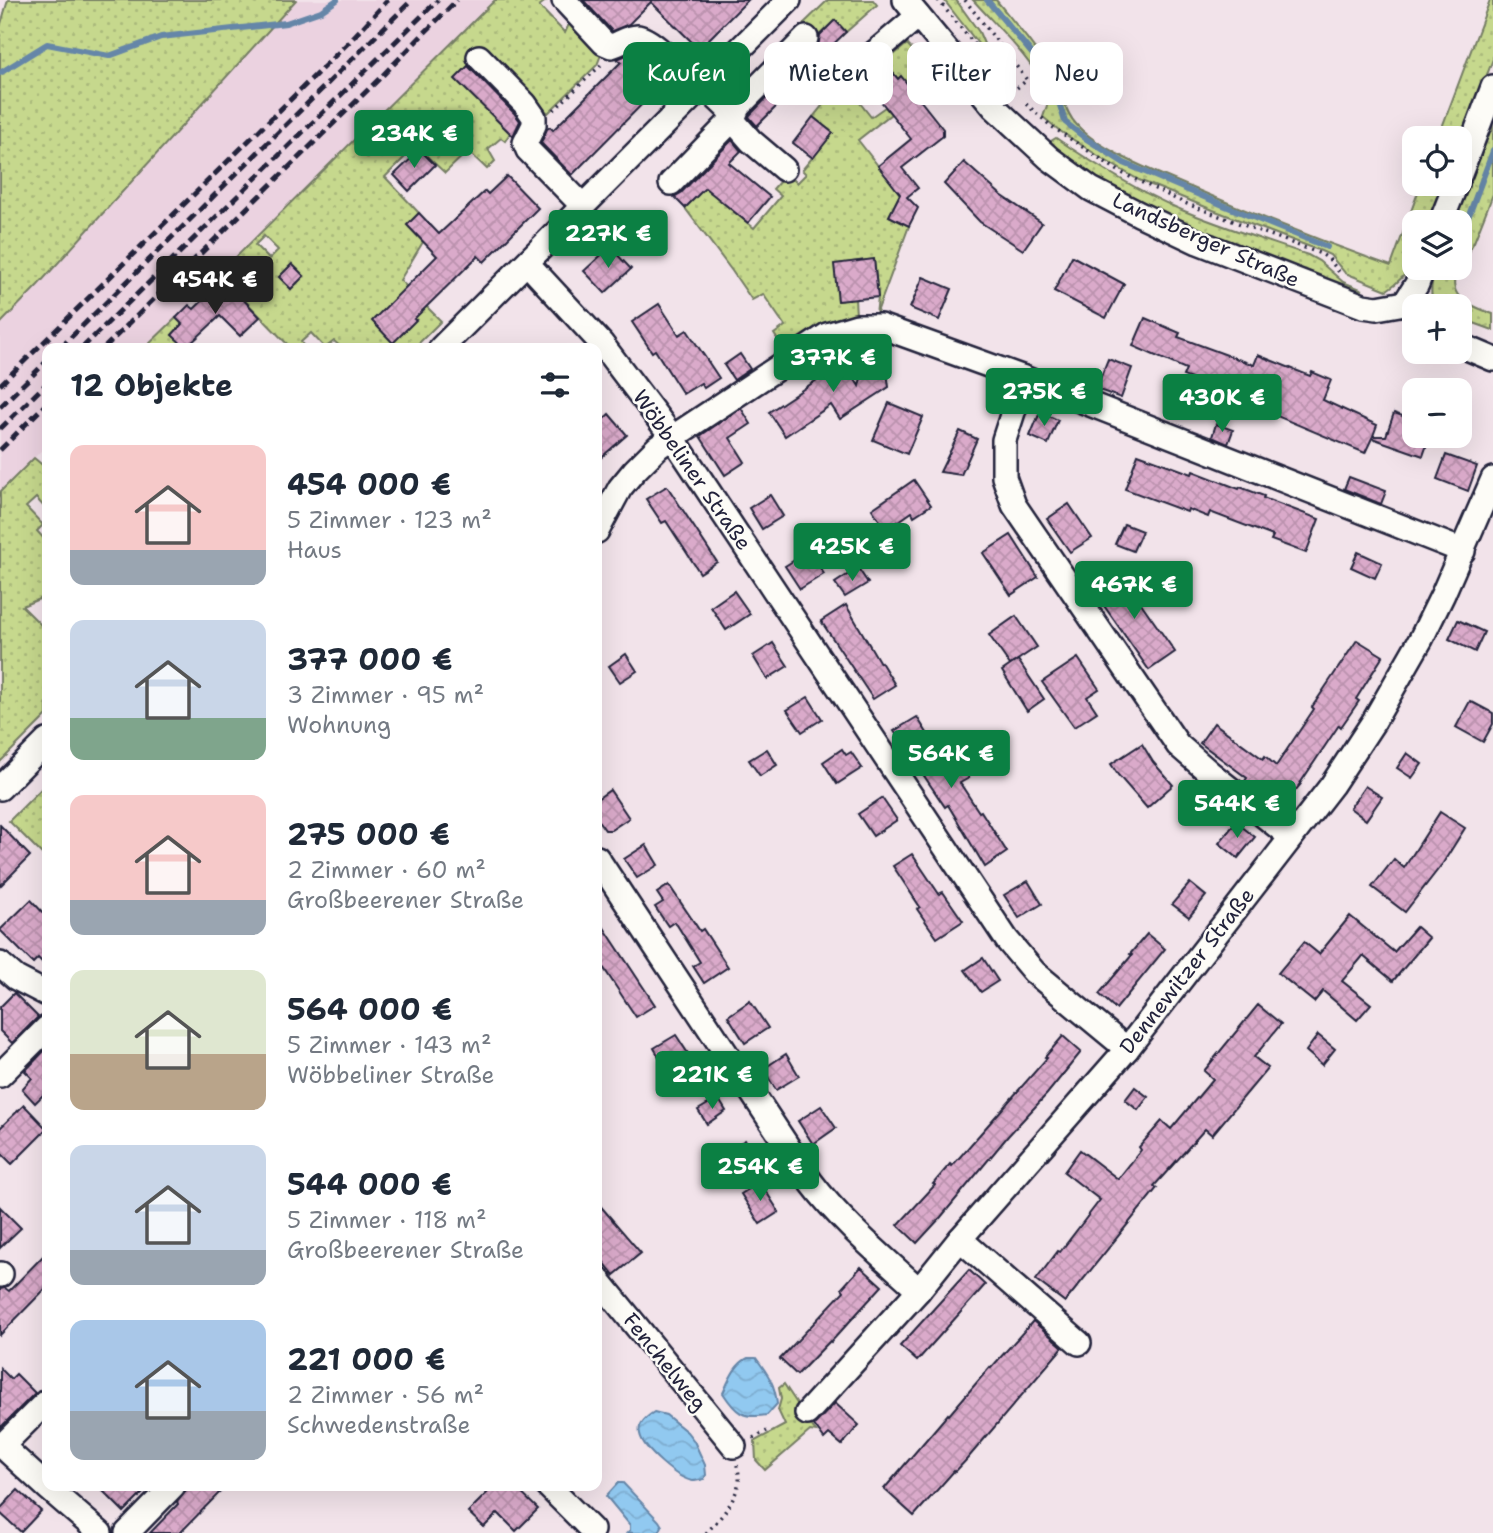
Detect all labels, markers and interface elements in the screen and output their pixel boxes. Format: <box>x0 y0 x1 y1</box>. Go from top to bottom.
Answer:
chip: Kaufen <box>623 42 750 105</box>
chip: Mieten <box>764 42 893 105</box>
chip: Filter <box>907 42 1016 105</box>
chip: Neu <box>1030 42 1123 105</box>
pin: 234K € <box>357 110 471 170</box>
text: 234K € <box>370 118 458 148</box>
map controls <box>1402 126 1472 448</box>
button: locate <box>1402 126 1472 196</box>
street label: Landsberger Straße <box>1108 186 1304 294</box>
pin: 227K € <box>551 210 665 270</box>
button: layers <box>1402 210 1472 280</box>
text: 227K € <box>565 218 651 248</box>
pin: 454K € <box>158 256 272 316</box>
text: 454K € <box>172 264 258 294</box>
button: + <box>1402 294 1472 364</box>
pin: 377K € <box>776 334 890 394</box>
text: 377K € <box>790 342 876 372</box>
text: 12 Objekte <box>70 365 233 406</box>
icon: filters <box>536 366 574 404</box>
pin: 275K € <box>987 368 1101 428</box>
pin: 430K € <box>1165 374 1279 434</box>
text: 275K € <box>1002 376 1086 406</box>
button: − <box>1402 378 1472 448</box>
text: 430K € <box>1179 382 1265 412</box>
street label: Wöbbeliner Straße <box>626 384 758 556</box>
text: 454 000 € <box>287 464 451 505</box>
icon: home <box>126 473 210 557</box>
text: 5 Zimmer · 123 m² <box>287 505 492 535</box>
pin: 425K € <box>795 524 909 583</box>
text: 425K € <box>810 531 894 561</box>
text: Haus <box>287 535 342 565</box>
pin: 467K € <box>1077 562 1191 621</box>
text: 467K € <box>1091 569 1177 599</box>
text: 377 000 € <box>287 639 452 680</box>
icon: home <box>126 648 210 732</box>
text: 3 Zimmer · 95 m² <box>287 680 484 710</box>
text: Wohnung <box>287 710 391 740</box>
pin: 564K € <box>894 730 1008 790</box>
text: 564K € <box>908 738 994 768</box>
pin: 544K € <box>1180 780 1294 840</box>
text: 544K € <box>1194 788 1280 818</box>
text: 275 000 € <box>287 814 450 855</box>
icon: home <box>126 823 210 907</box>
text: 2 Zimmer · 60 m² <box>287 855 486 885</box>
street label: Dennewitzer Straße <box>1113 882 1261 1060</box>
text: Großbeerener Straße <box>287 885 524 915</box>
text: 564 000 € <box>287 989 452 1030</box>
icon: home <box>126 998 210 1082</box>
text: 5 Zimmer · 143 m² <box>287 1030 492 1060</box>
pin: 221K € <box>655 1052 769 1111</box>
text: 221K € <box>671 1059 753 1089</box>
text: Wöbbeliner Straße <box>287 1060 495 1090</box>
pin: 254K € <box>703 1144 817 1203</box>
text: 254K € <box>717 1151 803 1181</box>
text: 544 000 € <box>287 1164 452 1205</box>
icon: home <box>126 1173 210 1257</box>
text: 5 Zimmer · 118 m² <box>287 1205 487 1235</box>
text: Großbeerener Straße <box>287 1235 524 1265</box>
street label: Fenchelweg <box>617 1307 713 1417</box>
text: 221 000 € <box>287 1339 445 1380</box>
icon: home <box>126 1348 210 1432</box>
text: 2 Zimmer · 56 m² <box>287 1380 484 1410</box>
text: Schwedenstraße <box>287 1410 471 1440</box>

